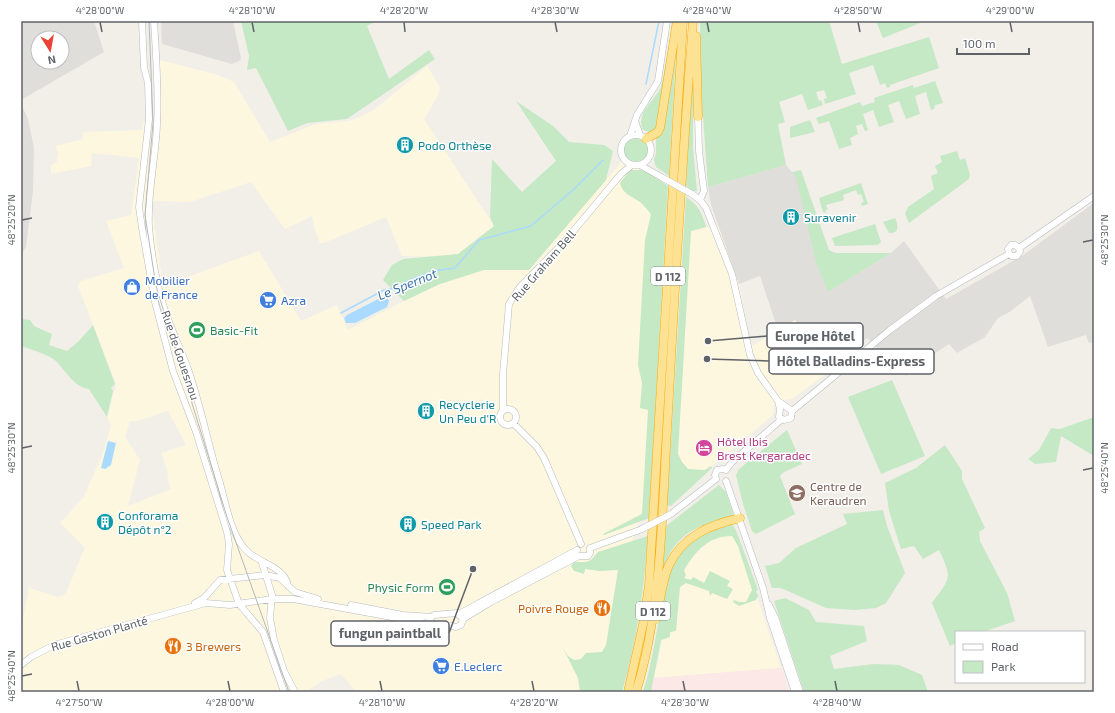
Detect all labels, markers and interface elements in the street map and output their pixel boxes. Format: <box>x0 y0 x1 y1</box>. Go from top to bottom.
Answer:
text: 4°28'00"W <box>76 4 125 16</box>
text: 4°28'10"W <box>229 4 276 16</box>
text: 4°28'20"W <box>380 4 429 16</box>
text: 4°28'30"W <box>531 4 580 16</box>
text: 4°28'40"W <box>683 4 732 16</box>
text: 4°28'50"W <box>834 4 882 16</box>
text: 4°29'00"W <box>986 4 1035 16</box>
north arrow <box>30 30 70 70</box>
scale bar <box>957 30 1029 56</box>
text: 100 m <box>963 36 995 50</box>
text: N <box>47 53 57 67</box>
building icon: Podo Orthèse <box>395 135 415 155</box>
place label: Podo Orthèse <box>418 138 492 152</box>
text: 48°25'20"N <box>5 194 17 246</box>
building icon: Suravenir <box>781 207 801 227</box>
place label: Suravenir <box>804 210 857 224</box>
text: 48°25'30"N <box>1098 214 1110 266</box>
street label: Rue Graham Bell <box>508 226 578 304</box>
water label: Le Spernot <box>375 265 439 303</box>
road number: D 112 <box>651 267 685 285</box>
place label: Mobilier de France <box>145 273 198 301</box>
shop icon: Mobilier de France <box>122 277 142 297</box>
supermarket icon: Azra <box>258 290 278 310</box>
place label: Azra <box>281 293 306 307</box>
street label: Rue de Gouesnou <box>159 308 203 402</box>
sports icon: Basic-Fit <box>187 320 207 340</box>
place label: Basic-Fit <box>210 323 259 337</box>
callout: Europe Hôtel <box>767 323 863 348</box>
text: Europe Hôtel <box>775 328 856 344</box>
callout: Hôtel Balladins-Express <box>769 349 934 374</box>
text: Hôtel Balladins-Express <box>777 353 925 369</box>
place label: Recyclerie Un Peu d'R <box>439 397 496 425</box>
building icon: Recyclerie Un Peu d'R <box>416 401 436 421</box>
text: 48°25'30"N <box>5 422 17 474</box>
place label: Hôtel Ibis Brest Kergaradec <box>717 434 811 462</box>
hotel icon: Hôtel Ibis Brest Kergaradec <box>694 438 714 458</box>
text: 48°25'40"N <box>1098 442 1110 494</box>
place label: Centre de Keraudren <box>810 479 867 507</box>
school or university icon: Centre de Keraudren <box>787 483 807 503</box>
place label: Conforama Dépôt n°2 <box>118 508 178 536</box>
building icon: Conforama Dépôt n°2 <box>95 512 115 532</box>
building icon: Speed Park <box>398 514 418 534</box>
place label: Speed Park <box>421 517 482 531</box>
sports icon: Physic Form <box>437 577 457 597</box>
place label: Physic Form <box>368 580 434 594</box>
restaurant icon: Poivre Rouge <box>592 598 612 618</box>
place label: Poivre Rouge <box>518 601 589 615</box>
road number: D 112 <box>636 602 670 620</box>
street label: Rue Gaston Planté <box>49 613 149 653</box>
callout: fungun paintball <box>331 621 449 646</box>
text: fungun paintball <box>339 625 442 641</box>
legend <box>955 631 1085 683</box>
restaurant icon: 3 Brewers <box>163 636 183 656</box>
place label: 3 Brewers <box>186 639 241 653</box>
text: Road <box>991 639 1019 653</box>
text: 48°25'40"N <box>5 650 17 702</box>
supermarket icon: E.Leclerc <box>431 656 451 676</box>
place label: E.Leclerc <box>454 659 503 673</box>
text: Park <box>991 659 1016 673</box>
text: 4°27'50"W <box>55 696 103 708</box>
text: 4°28'00"W <box>206 696 255 708</box>
text: 4°28'10"W <box>359 696 406 708</box>
text: 4°28'20"W <box>510 696 559 708</box>
text: 4°28'30"W <box>661 696 710 708</box>
text: 4°28'40"W <box>813 696 862 708</box>

